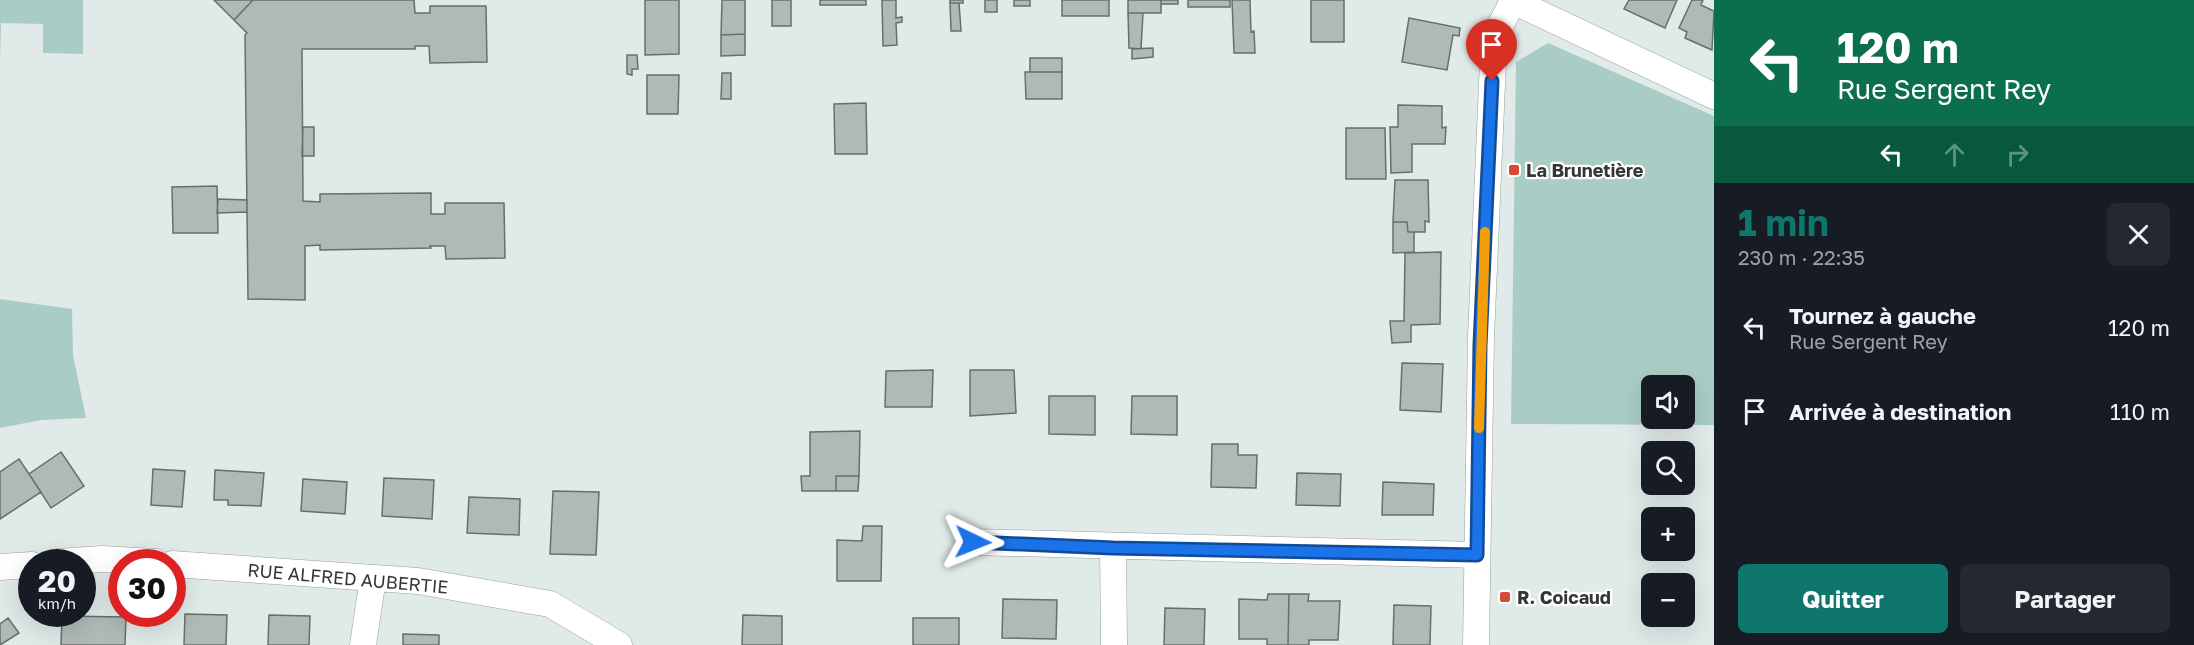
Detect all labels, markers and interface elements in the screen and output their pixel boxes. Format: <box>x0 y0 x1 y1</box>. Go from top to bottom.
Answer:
pin <box>1466 19 1517 81</box>
text: 120 m <box>1837 22 1959 72</box>
icon: left <box>1738 24 1816 102</box>
icon: arrive <box>1475 28 1508 61</box>
text: Rue Sergent Rey <box>1837 73 2051 105</box>
icon: left <box>1875 138 1908 171</box>
icon: ahead <box>1938 138 1971 171</box>
icon: right <box>2001 138 2034 171</box>
place label: La Brunetière <box>1526 159 1644 181</box>
marker: La Brunetière <box>1507 163 1521 177</box>
text: 1 min <box>1738 201 1829 244</box>
button: close <box>2107 203 2170 266</box>
text: 230 m · 22:35 <box>1738 245 1865 269</box>
text: Tournez à gauche <box>1789 302 1976 329</box>
icon: left <box>1738 311 1771 344</box>
text: 120 m <box>2108 314 2170 341</box>
text: Rue Sergent Rey <box>1789 329 1948 353</box>
map controls <box>1641 375 1695 627</box>
button: sound <box>1641 375 1695 429</box>
icon: arrive <box>1738 395 1771 428</box>
text: Arrivée à destination <box>1789 398 2011 425</box>
text: 110 m <box>2110 398 2170 425</box>
button: search <box>1641 441 1695 495</box>
button: + <box>1641 507 1695 561</box>
position arrow <box>941 510 1005 574</box>
speed limit sign: 30 <box>108 549 186 627</box>
street label: RUE ALFRED AUBERTIE <box>247 558 449 598</box>
text: 20 <box>38 563 76 599</box>
button: Quitter <box>1738 564 1948 633</box>
button: Partager <box>1960 564 2170 633</box>
button: − <box>1641 573 1695 627</box>
place label: R. Coicaud <box>1517 586 1611 608</box>
marker: R. Coicaud <box>1498 590 1512 604</box>
text: km/h <box>38 594 76 612</box>

